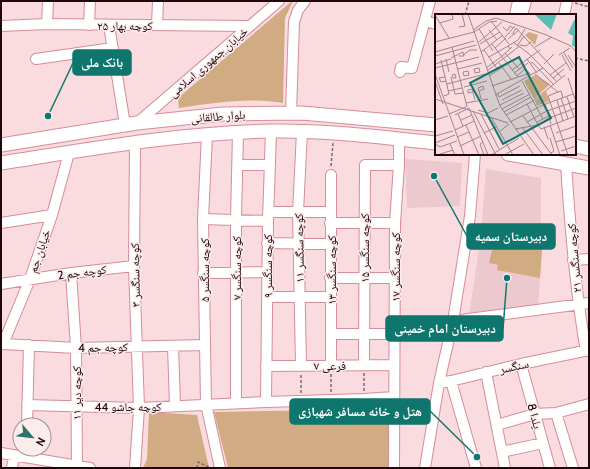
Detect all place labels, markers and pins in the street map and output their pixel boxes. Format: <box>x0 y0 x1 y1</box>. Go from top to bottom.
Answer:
callout: بانک ملی <box>73 50 131 75</box>
callout: دبیرستان سمیه <box>467 224 555 249</box>
callout: دبیرستان امام خمینی <box>386 316 503 341</box>
callout: هتل و خانه مسافر شهبازی <box>290 399 430 424</box>

